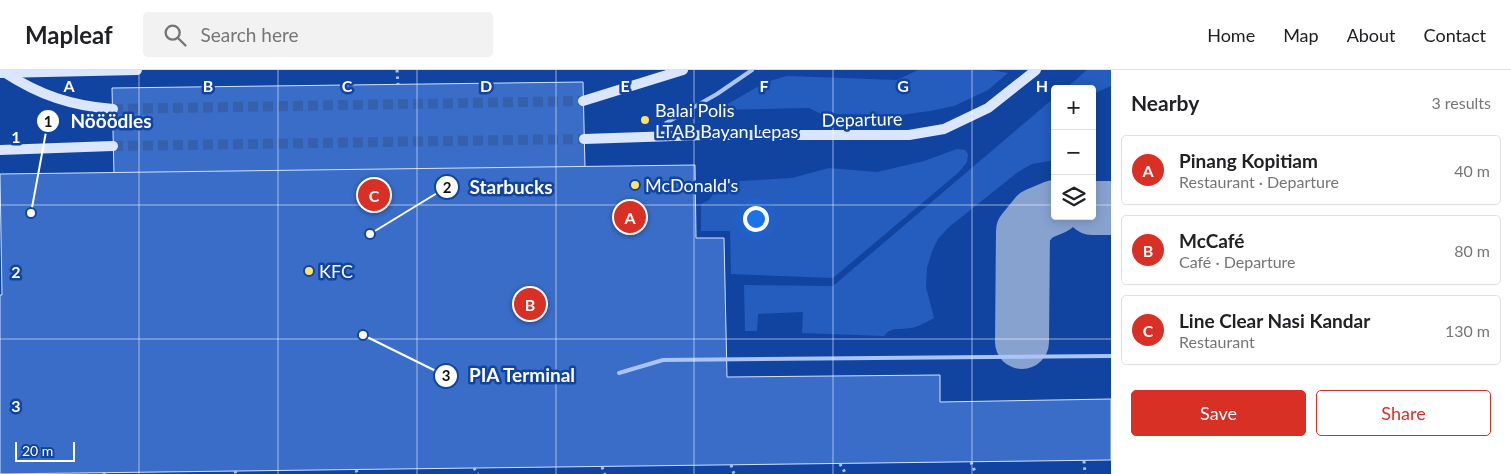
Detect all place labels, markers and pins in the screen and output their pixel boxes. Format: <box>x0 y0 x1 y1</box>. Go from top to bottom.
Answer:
place label: Balai Polis LTAB Bayan Lepas <box>655 99 798 142</box>
callout: Nööödles <box>35 104 161 138</box>
marker: Balai Polis LTAB Bayan Lepas <box>639 114 651 126</box>
callout: Starbucks <box>434 170 562 204</box>
place label: McDonald's <box>645 174 739 196</box>
pin: C <box>358 176 390 214</box>
marker: McDonald's <box>629 179 641 191</box>
pin: A <box>614 198 646 236</box>
place label: KFC <box>319 260 353 282</box>
marker: KFC <box>303 265 315 277</box>
pin: B <box>514 285 546 323</box>
callout: PIA Terminal <box>433 359 586 393</box>

